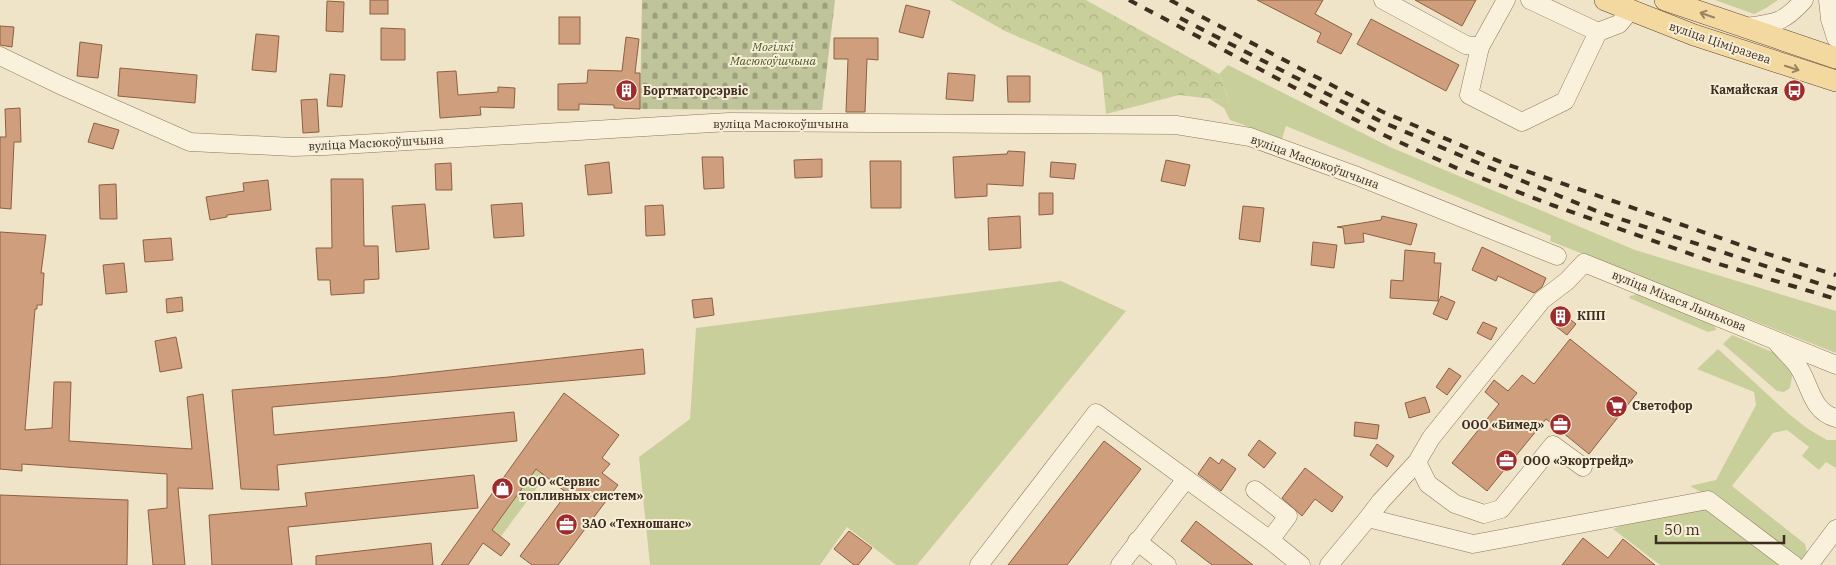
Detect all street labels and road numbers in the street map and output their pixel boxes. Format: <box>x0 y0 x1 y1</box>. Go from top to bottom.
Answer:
street label: вуліца Ціміразева <box>1667 18 1773 67</box>
street label: вуліца Масюкоўшчына <box>713 116 849 131</box>
street label: вуліца Масюкоўшчына <box>308 131 445 154</box>
street label: вуліца Масюкоўшчына <box>1249 131 1382 192</box>
street label: вуліца Міхася Лынькова <box>1610 267 1749 335</box>

